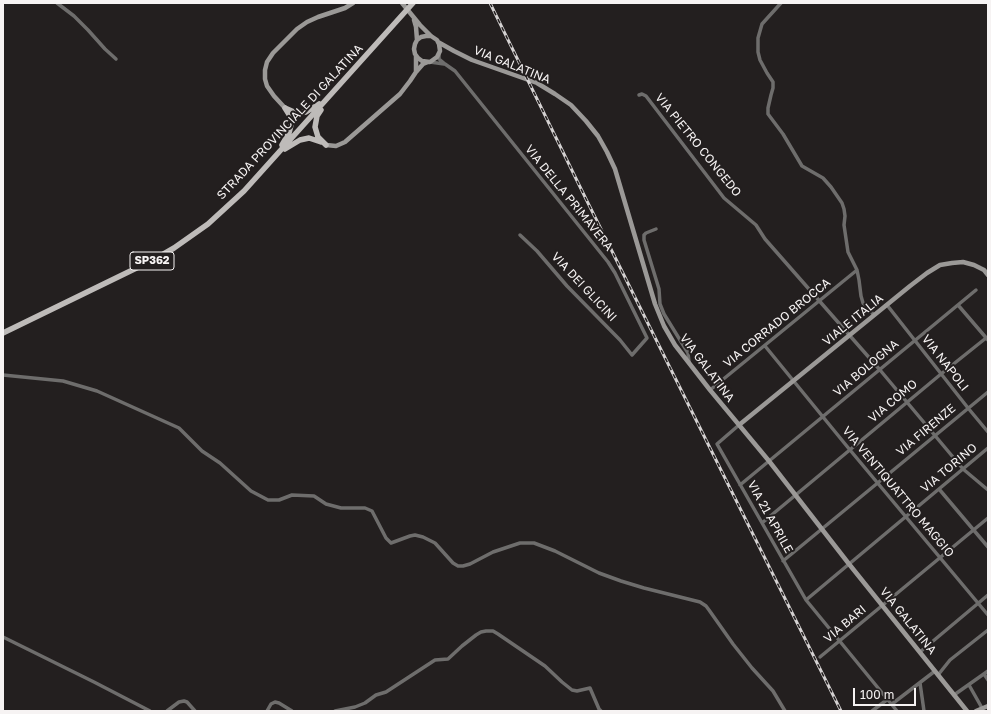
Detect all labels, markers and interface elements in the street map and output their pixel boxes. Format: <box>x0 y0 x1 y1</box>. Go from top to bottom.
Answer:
street label: STRADA PROVINCIALE DI GALATINA <box>214 41 366 203</box>
street label: VIA GALATINA <box>471 43 553 87</box>
street label: VIA PIETRO CONGEDO <box>652 90 744 200</box>
street label: VIA DELLA PRIMAVERA <box>522 142 616 254</box>
street label: VIA DEI GLICINI <box>548 249 620 325</box>
road number: SP362 <box>130 252 174 270</box>
street label: VIA CORRADO BROCCA <box>721 275 833 371</box>
street label: VIALE ITALIA <box>820 291 886 349</box>
street label: VIA GALATINA <box>677 331 737 405</box>
street label: VIA NAPOLI <box>919 332 971 394</box>
street label: VIA BOLOGNA <box>831 337 901 399</box>
street label: VIA COMO <box>866 376 920 426</box>
street label: VIA FIRENZE <box>893 401 959 459</box>
street label: VIA VENTIQUATTRO MAGGIO <box>839 424 957 560</box>
street label: VIA TORINO <box>918 440 980 496</box>
street label: VIA 21 APRILE <box>744 478 796 556</box>
street label: VIA GALATINA <box>877 585 939 657</box>
street label: VIA BARI <box>821 602 869 646</box>
scale bar <box>855 680 918 706</box>
text: 100 m <box>860 687 894 702</box>

